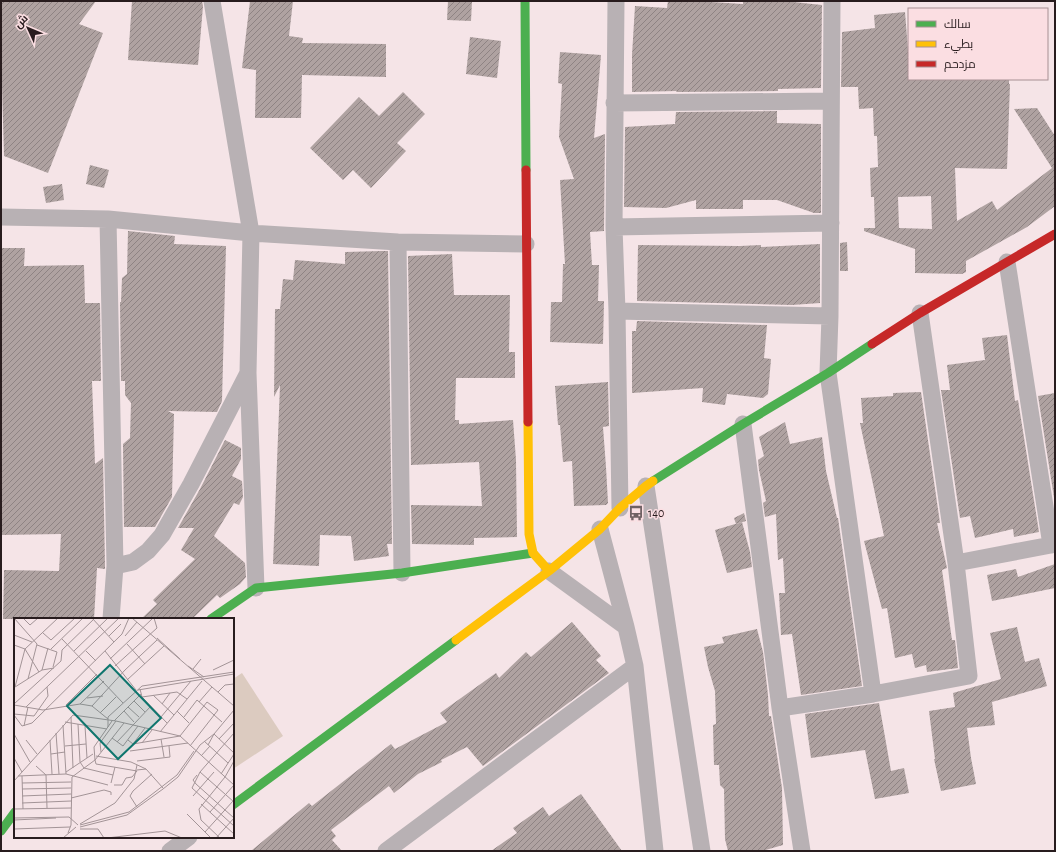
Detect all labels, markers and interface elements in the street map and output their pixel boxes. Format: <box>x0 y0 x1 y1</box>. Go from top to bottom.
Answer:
north arrow <box>8 8 48 48</box>
legend <box>908 8 1048 80</box>
text: ش <box>12 12 31 31</box>
text: سالك <box>944 18 971 30</box>
text: بطيء <box>944 38 973 54</box>
text: مزدحم <box>944 58 976 72</box>
bus stop icon: 140 <box>627 504 645 522</box>
place label: 140 <box>648 507 664 519</box>
inset map <box>14 618 234 838</box>

